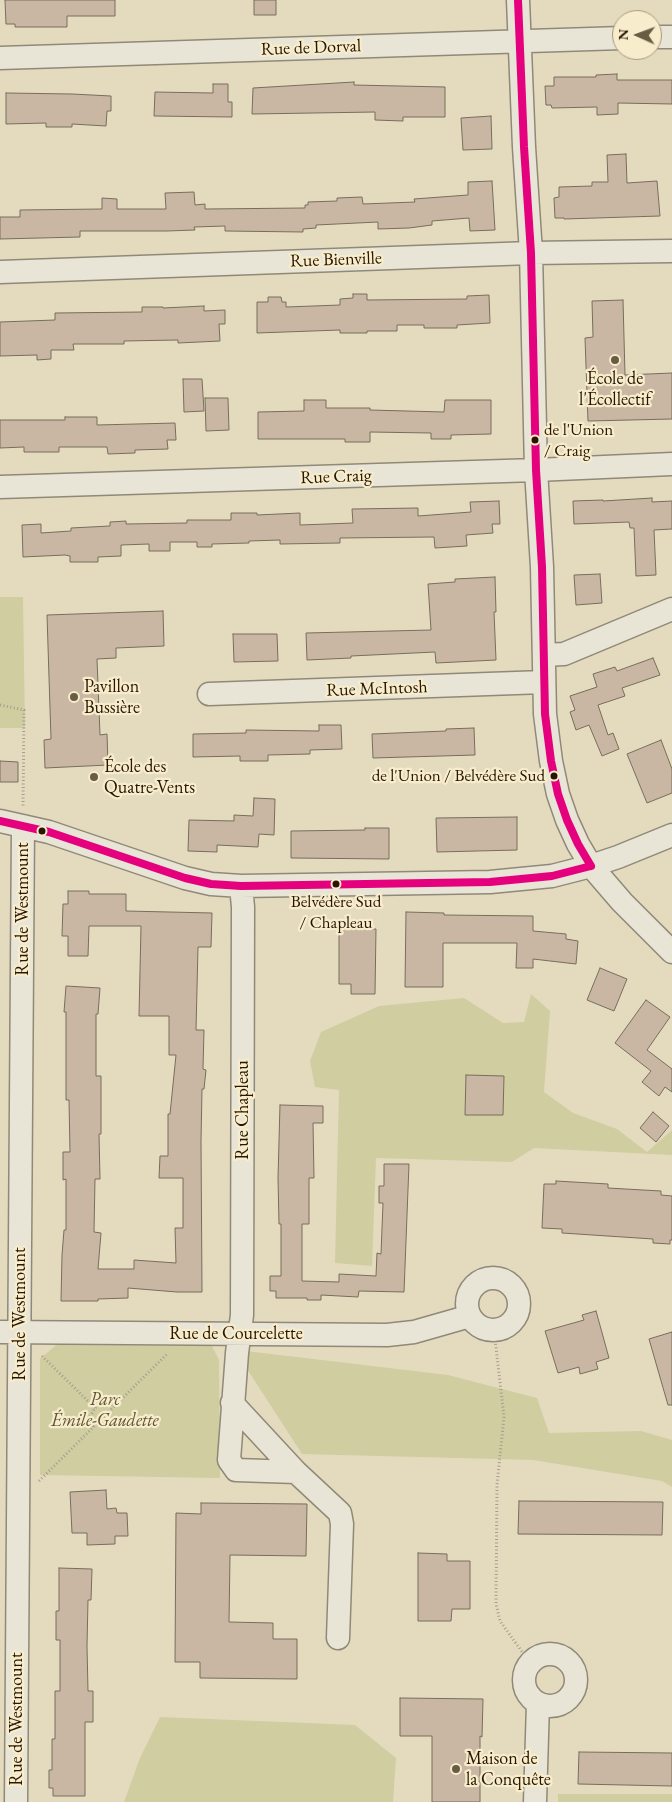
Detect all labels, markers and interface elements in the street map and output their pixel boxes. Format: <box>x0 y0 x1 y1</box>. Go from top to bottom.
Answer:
north arrow <box>612 10 662 60</box>
text: N <box>614 29 632 40</box>
street label: Rue de Dorval <box>261 35 361 61</box>
street label: Rue Bienville <box>290 248 382 272</box>
marker: École de l'Écollectif <box>609 354 621 366</box>
place label: École de l'Écollectif <box>579 368 651 410</box>
place label: de l'Union / Craig <box>544 420 613 460</box>
marker: de l'Union / Craig <box>530 435 540 445</box>
street label: Rue Craig <box>300 465 372 489</box>
place label: Pavillon Bussière <box>84 676 140 719</box>
street label: Rue McIntosh <box>326 676 428 702</box>
marker: Pavillon Bussière <box>68 691 80 703</box>
place label: École des Quatre-Vents <box>104 756 195 799</box>
place label: de l'Union / Belvédère Sud <box>372 766 545 786</box>
marker: École des Quatre-Vents <box>88 771 100 783</box>
marker: de l'Union / Belvédère Sud <box>549 771 559 781</box>
unlabelled marker <box>37 826 47 836</box>
street label: Rue de Westmount <box>12 842 34 976</box>
marker: Belvédère Sud / Chapleau <box>331 879 341 889</box>
place label: Belvédère Sud / Chapleau <box>291 892 381 932</box>
street label: Rue Chapleau <box>232 1060 254 1160</box>
street label: Rue de Westmount <box>9 1247 31 1381</box>
street label: Rue de Courcelette <box>169 1323 303 1345</box>
park label: Parc Émile-Gaudette <box>51 1389 159 1432</box>
street label: Rue de Westmount <box>6 1652 28 1786</box>
place label: Maison de la Conquête <box>466 1748 551 1790</box>
marker: Maison de la Conquête <box>450 1763 462 1775</box>

